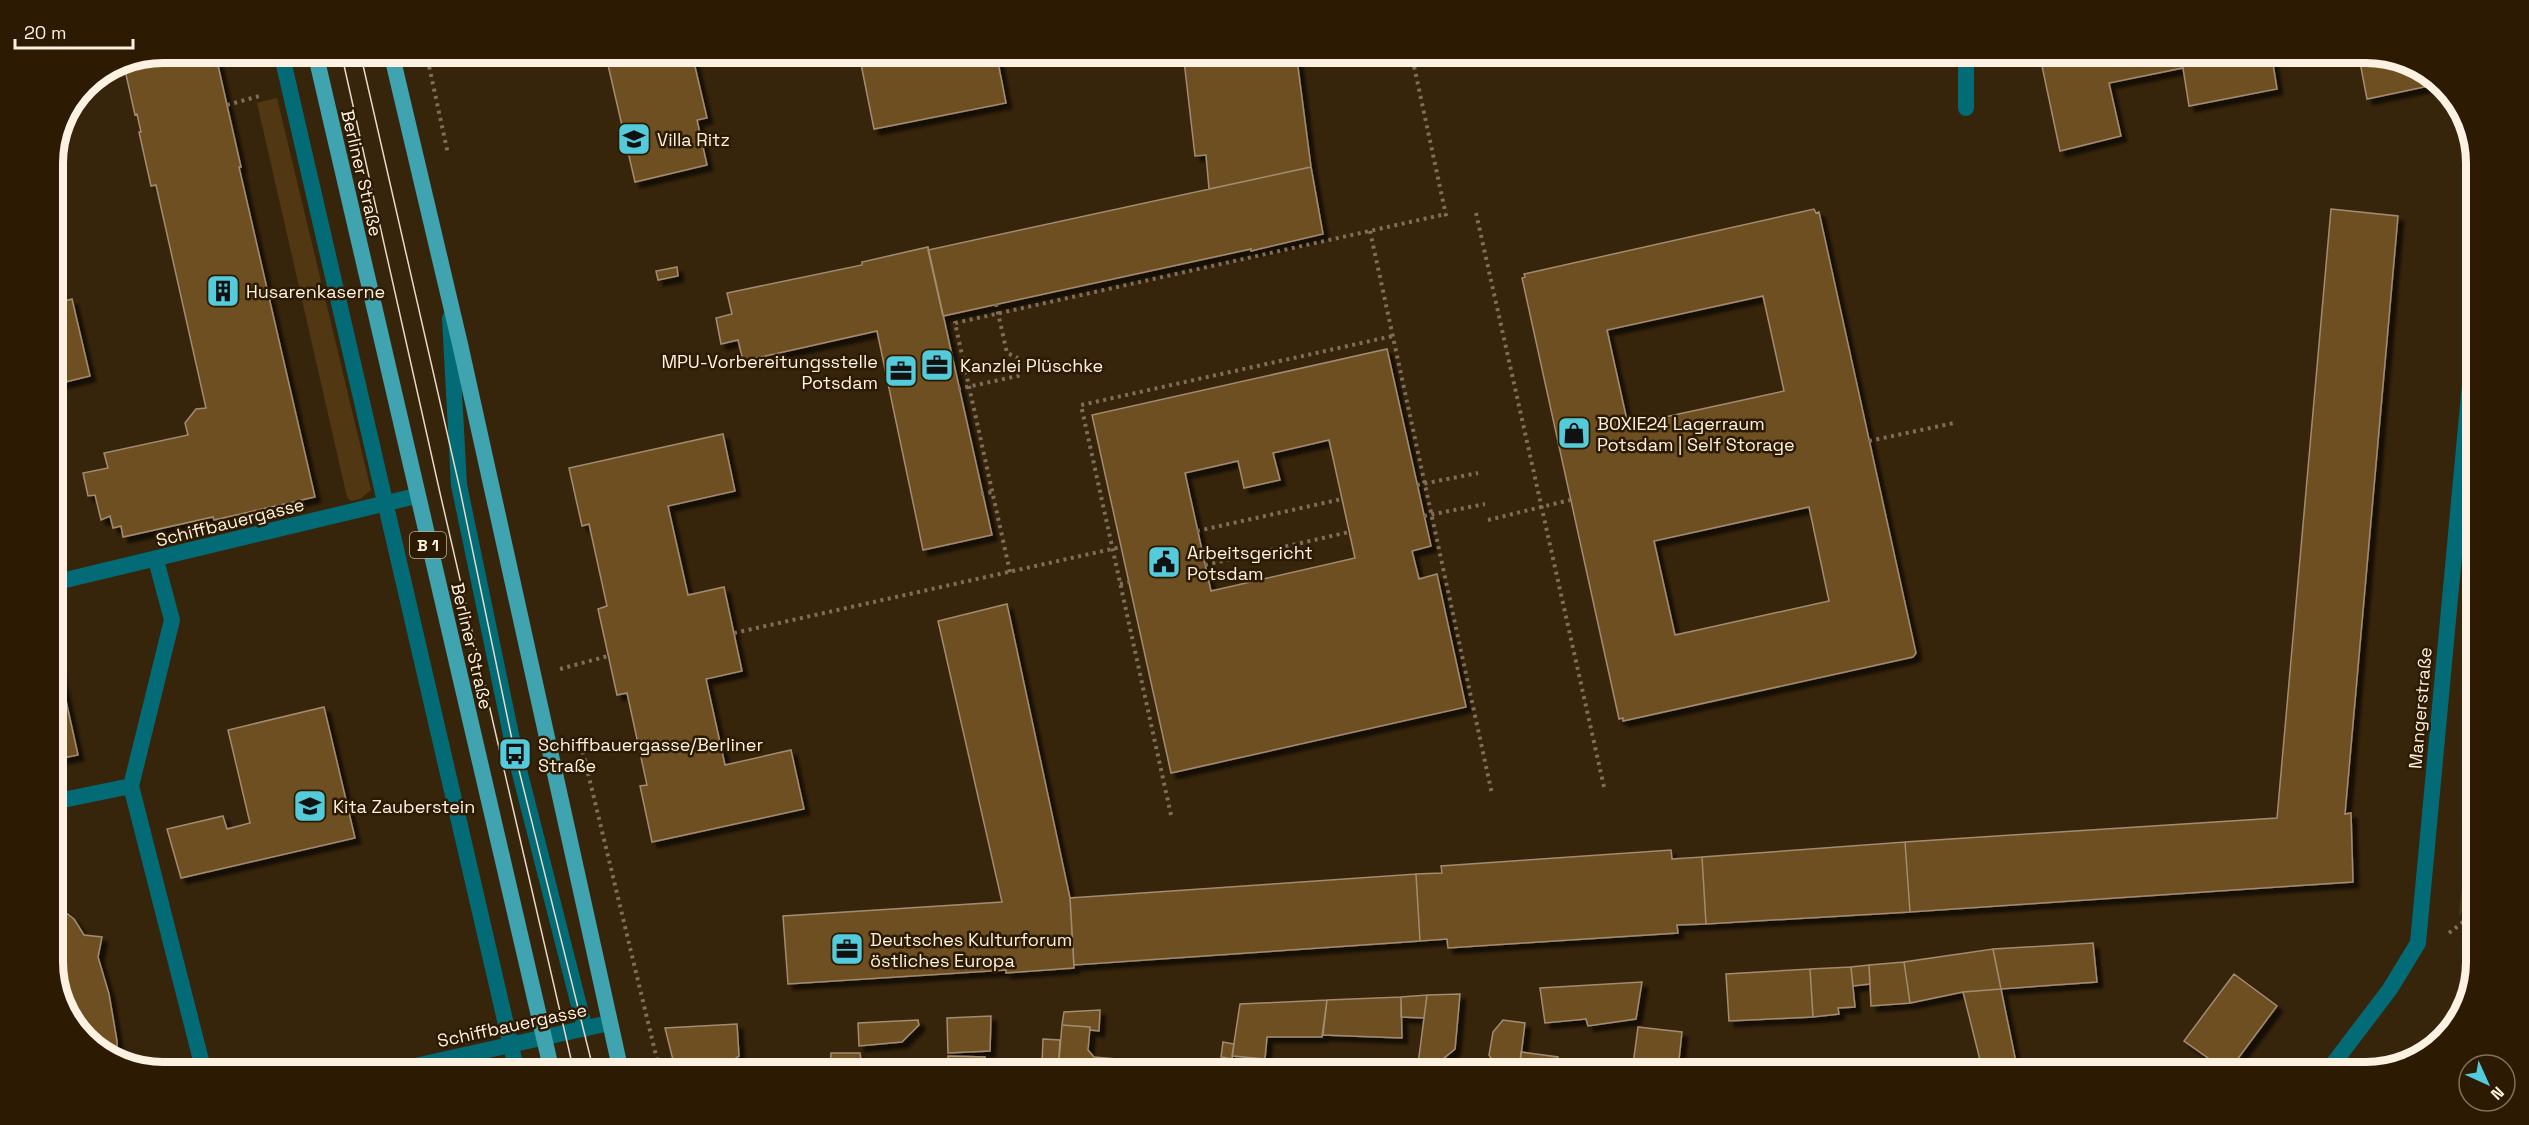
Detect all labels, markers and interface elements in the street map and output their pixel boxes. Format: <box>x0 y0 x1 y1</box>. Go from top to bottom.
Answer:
scale bar <box>15 12 134 50</box>
text: 20 m <box>24 21 67 44</box>
street label: Berliner Straße <box>336 107 388 239</box>
school or university icon: Villa Ritz <box>616 121 652 157</box>
place label: Villa Ritz <box>657 128 730 151</box>
building icon: Husarenkaserne <box>205 273 241 309</box>
place label: Husarenkaserne <box>246 280 385 303</box>
office icon: Kanzlei Plüschke <box>919 347 955 383</box>
place label: MPU-Vorbereitungsstelle Potsdam <box>661 350 878 394</box>
office icon: MPU-Vorbereitungsstelle Potsdam <box>883 353 919 389</box>
place label: Kanzlei Plüschke <box>960 354 1103 377</box>
place label: BOXIE24 Lagerraum Potsdam | Self Storage <box>1597 412 1795 456</box>
shop icon: BOXIE24 Lagerraum Potsdam | Self Storage <box>1556 415 1592 451</box>
street label: Schiffbauergasse <box>153 492 307 552</box>
road number: B 1 <box>410 532 446 558</box>
place label: Arbeitsgericht Potsdam <box>1187 541 1313 585</box>
public building icon: Arbeitsgericht Potsdam <box>1146 544 1182 580</box>
street label: Berliner Straße <box>446 580 498 712</box>
street label: Mangerstraße <box>2403 646 2437 770</box>
place label: Schiffbauergasse/Berliner Straße <box>538 733 763 777</box>
bus stop icon: Schiffbauergasse/Berliner Straße <box>497 736 533 772</box>
school or university icon: Kita Zauberstein <box>292 788 328 824</box>
place label: Kita Zauberstein <box>333 795 475 818</box>
place label: Deutsches Kulturforum östliches Europa <box>870 928 1072 972</box>
office icon: Deutsches Kulturforum östliches Europa <box>829 931 865 967</box>
street label: Schiffbauergasse <box>435 998 589 1052</box>
north arrow <box>2457 1053 2517 1113</box>
text: N <box>2486 1082 2508 1104</box>

